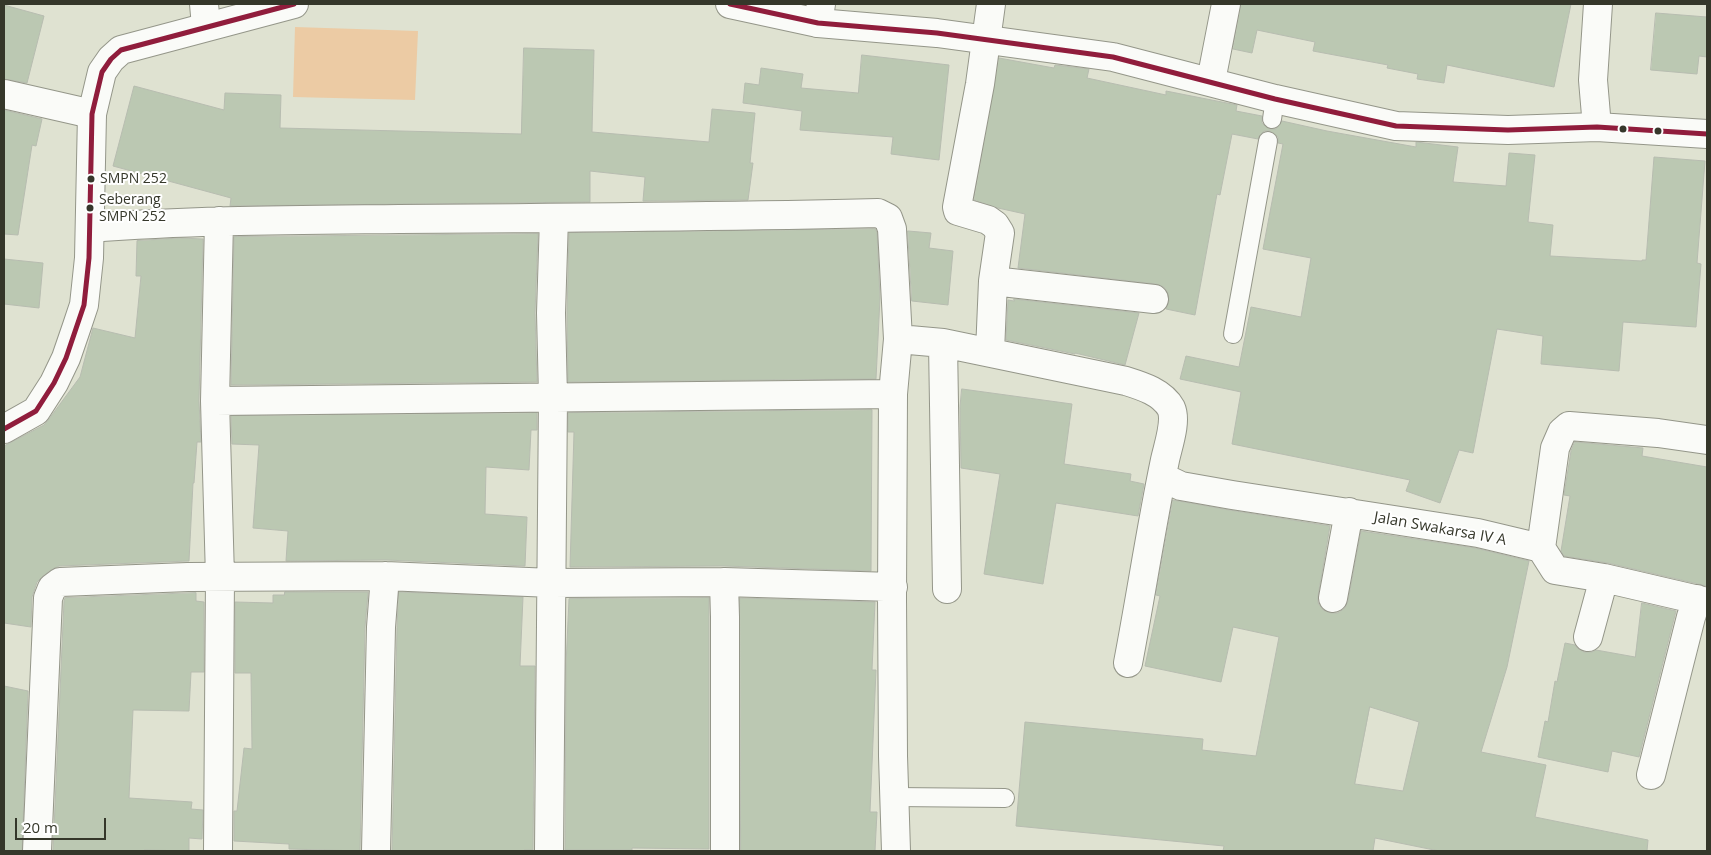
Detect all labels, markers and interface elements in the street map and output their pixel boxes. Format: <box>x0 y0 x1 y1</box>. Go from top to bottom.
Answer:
unlabelled marker <box>1618 124 1628 134</box>
unlabelled marker <box>1653 126 1663 136</box>
place label: SMPN 252 <box>100 171 167 187</box>
marker: SMPN 252 <box>86 174 96 184</box>
place label: Seberang SMPN 252 <box>99 192 166 224</box>
marker: Seberang SMPN 252 <box>85 203 95 213</box>
street label: Jalan Swakarsa IV A <box>1372 509 1508 549</box>
scale bar <box>18 808 109 840</box>
text: 20 m <box>23 817 58 837</box>

